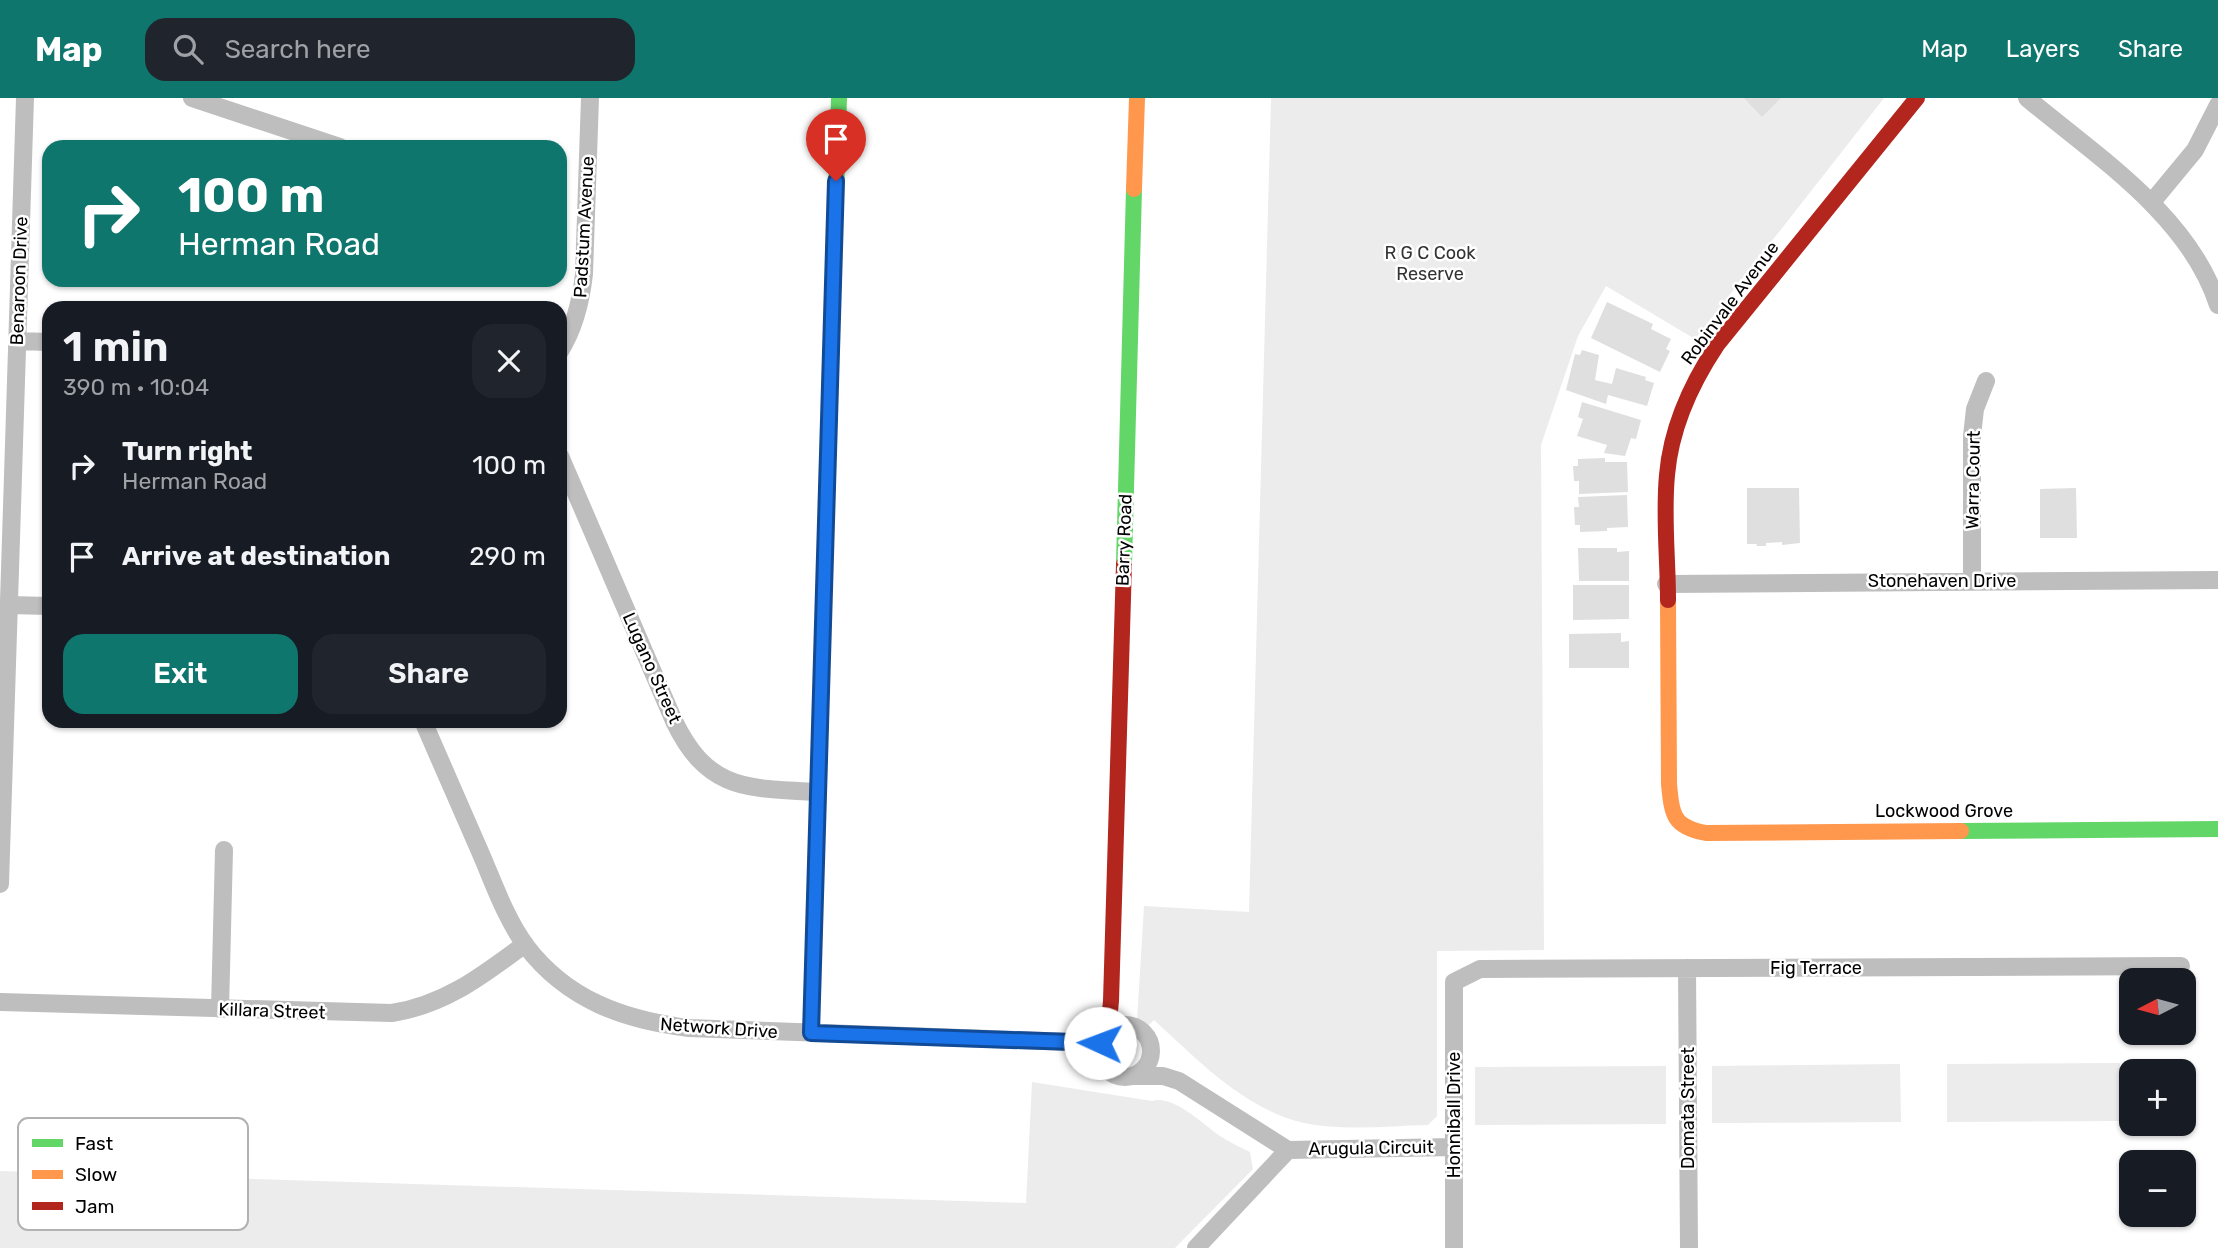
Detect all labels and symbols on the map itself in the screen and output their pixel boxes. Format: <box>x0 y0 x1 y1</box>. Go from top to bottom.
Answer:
pin <box>806 109 866 181</box>
street label: Padstum Avenue <box>569 155 599 299</box>
street label: Benaroon Drive <box>6 216 32 346</box>
street label: Robinvale Avenue <box>1676 237 1784 369</box>
park label: R G C Cook Reserve <box>1384 242 1476 285</box>
street label: Warra Court <box>1961 430 1985 530</box>
street label: Barry Road <box>1111 494 1137 586</box>
street label: Stonehaven Drive <box>1868 570 2016 592</box>
street label: Lugano Street <box>618 609 686 727</box>
street label: Lockwood Grove <box>1875 800 2013 822</box>
street label: Fig Terrace <box>1770 957 1862 979</box>
north arrow <box>2119 968 2196 1045</box>
street label: Killara Street <box>218 998 326 1024</box>
position arrow <box>1063 1006 1137 1080</box>
street label: Network Drive <box>659 1013 779 1043</box>
street label: Domata Street <box>1677 1047 1699 1169</box>
street label: Honniball Drive <box>1443 1052 1465 1178</box>
legend <box>18 1118 248 1230</box>
text: Fast <box>75 1132 114 1155</box>
street label: Arugula Circuit <box>1308 1136 1434 1160</box>
text: Slow <box>75 1163 117 1186</box>
text: Jam <box>75 1195 114 1218</box>

